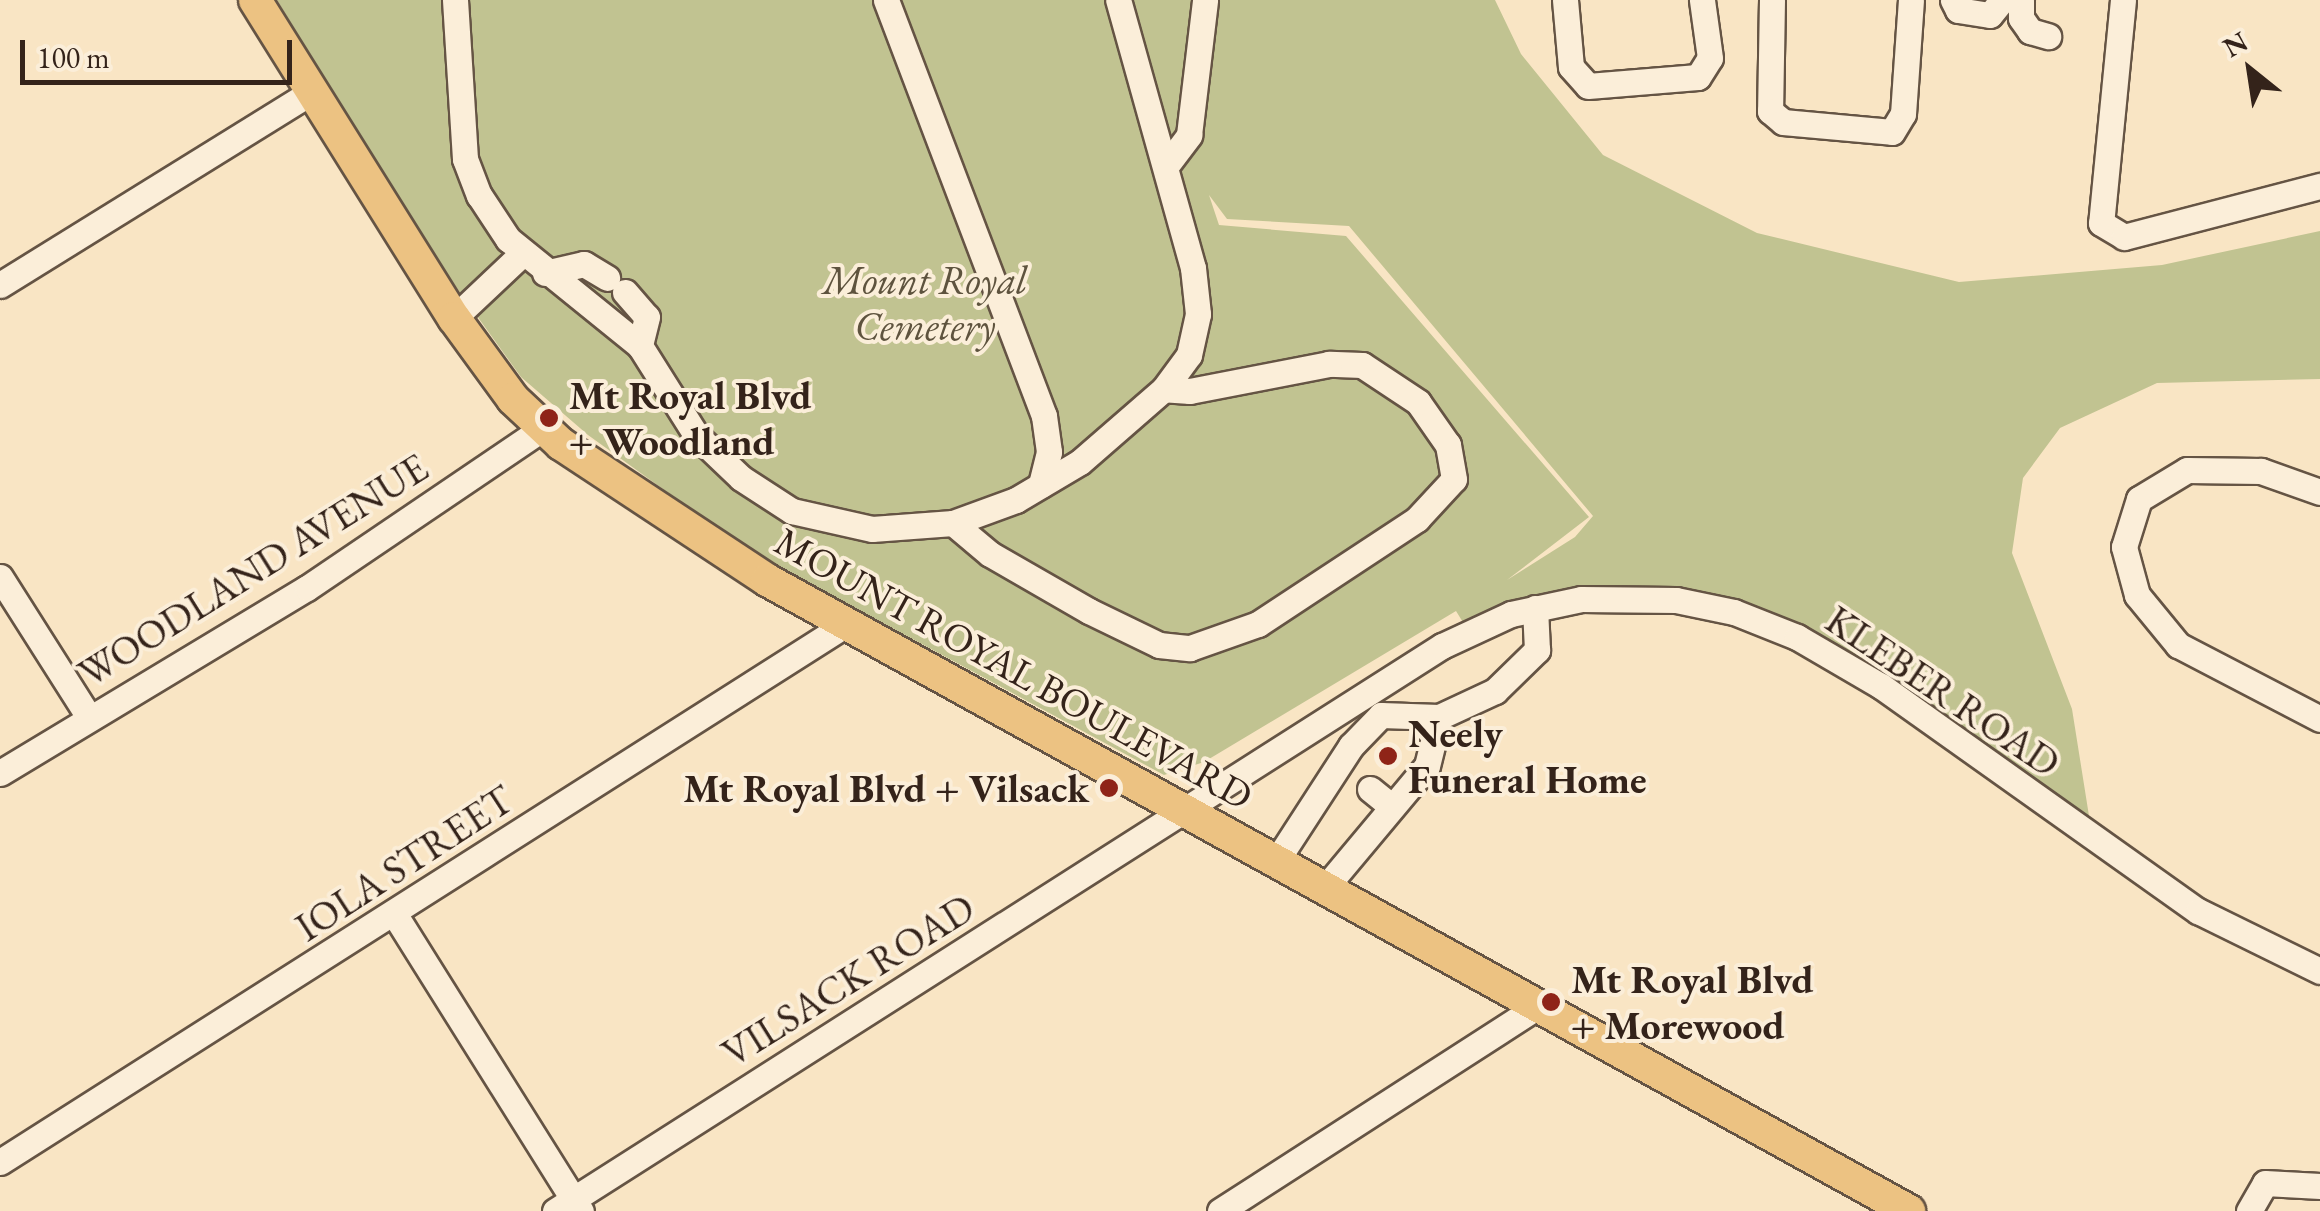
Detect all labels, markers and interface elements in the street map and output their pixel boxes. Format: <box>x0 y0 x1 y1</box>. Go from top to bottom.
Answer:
scale bar <box>25 20 298 82</box>
north arrow <box>2200 20 2300 120</box>
text: N <box>2216 23 2254 65</box>
text: 100 m <box>37 38 110 77</box>
park label: Mount Royal Cemetery <box>823 256 1027 350</box>
place label: Mt Royal Blvd + Woodland <box>569 371 812 465</box>
marker: Mt Royal Blvd + Woodland <box>538 407 560 429</box>
street label: WOODLAND AVENUE <box>70 443 436 697</box>
street label: MOUNT ROYAL BOULEVARD <box>767 516 1261 820</box>
street label: KLEBER ROAD <box>1817 595 2069 787</box>
place label: Neely Funeral Home <box>1408 709 1647 803</box>
marker: Neely Funeral Home <box>1377 745 1399 767</box>
place label: Mt Royal Blvd + Vilsack <box>683 764 1089 812</box>
street label: IOLA STREET <box>287 775 521 951</box>
marker: Mt Royal Blvd + Vilsack <box>1098 777 1120 799</box>
street label: VILSACK ROAD <box>713 883 983 1077</box>
place label: Mt Royal Blvd + Morewood <box>1571 955 1814 1049</box>
marker: Mt Royal Blvd + Morewood <box>1540 991 1562 1013</box>

